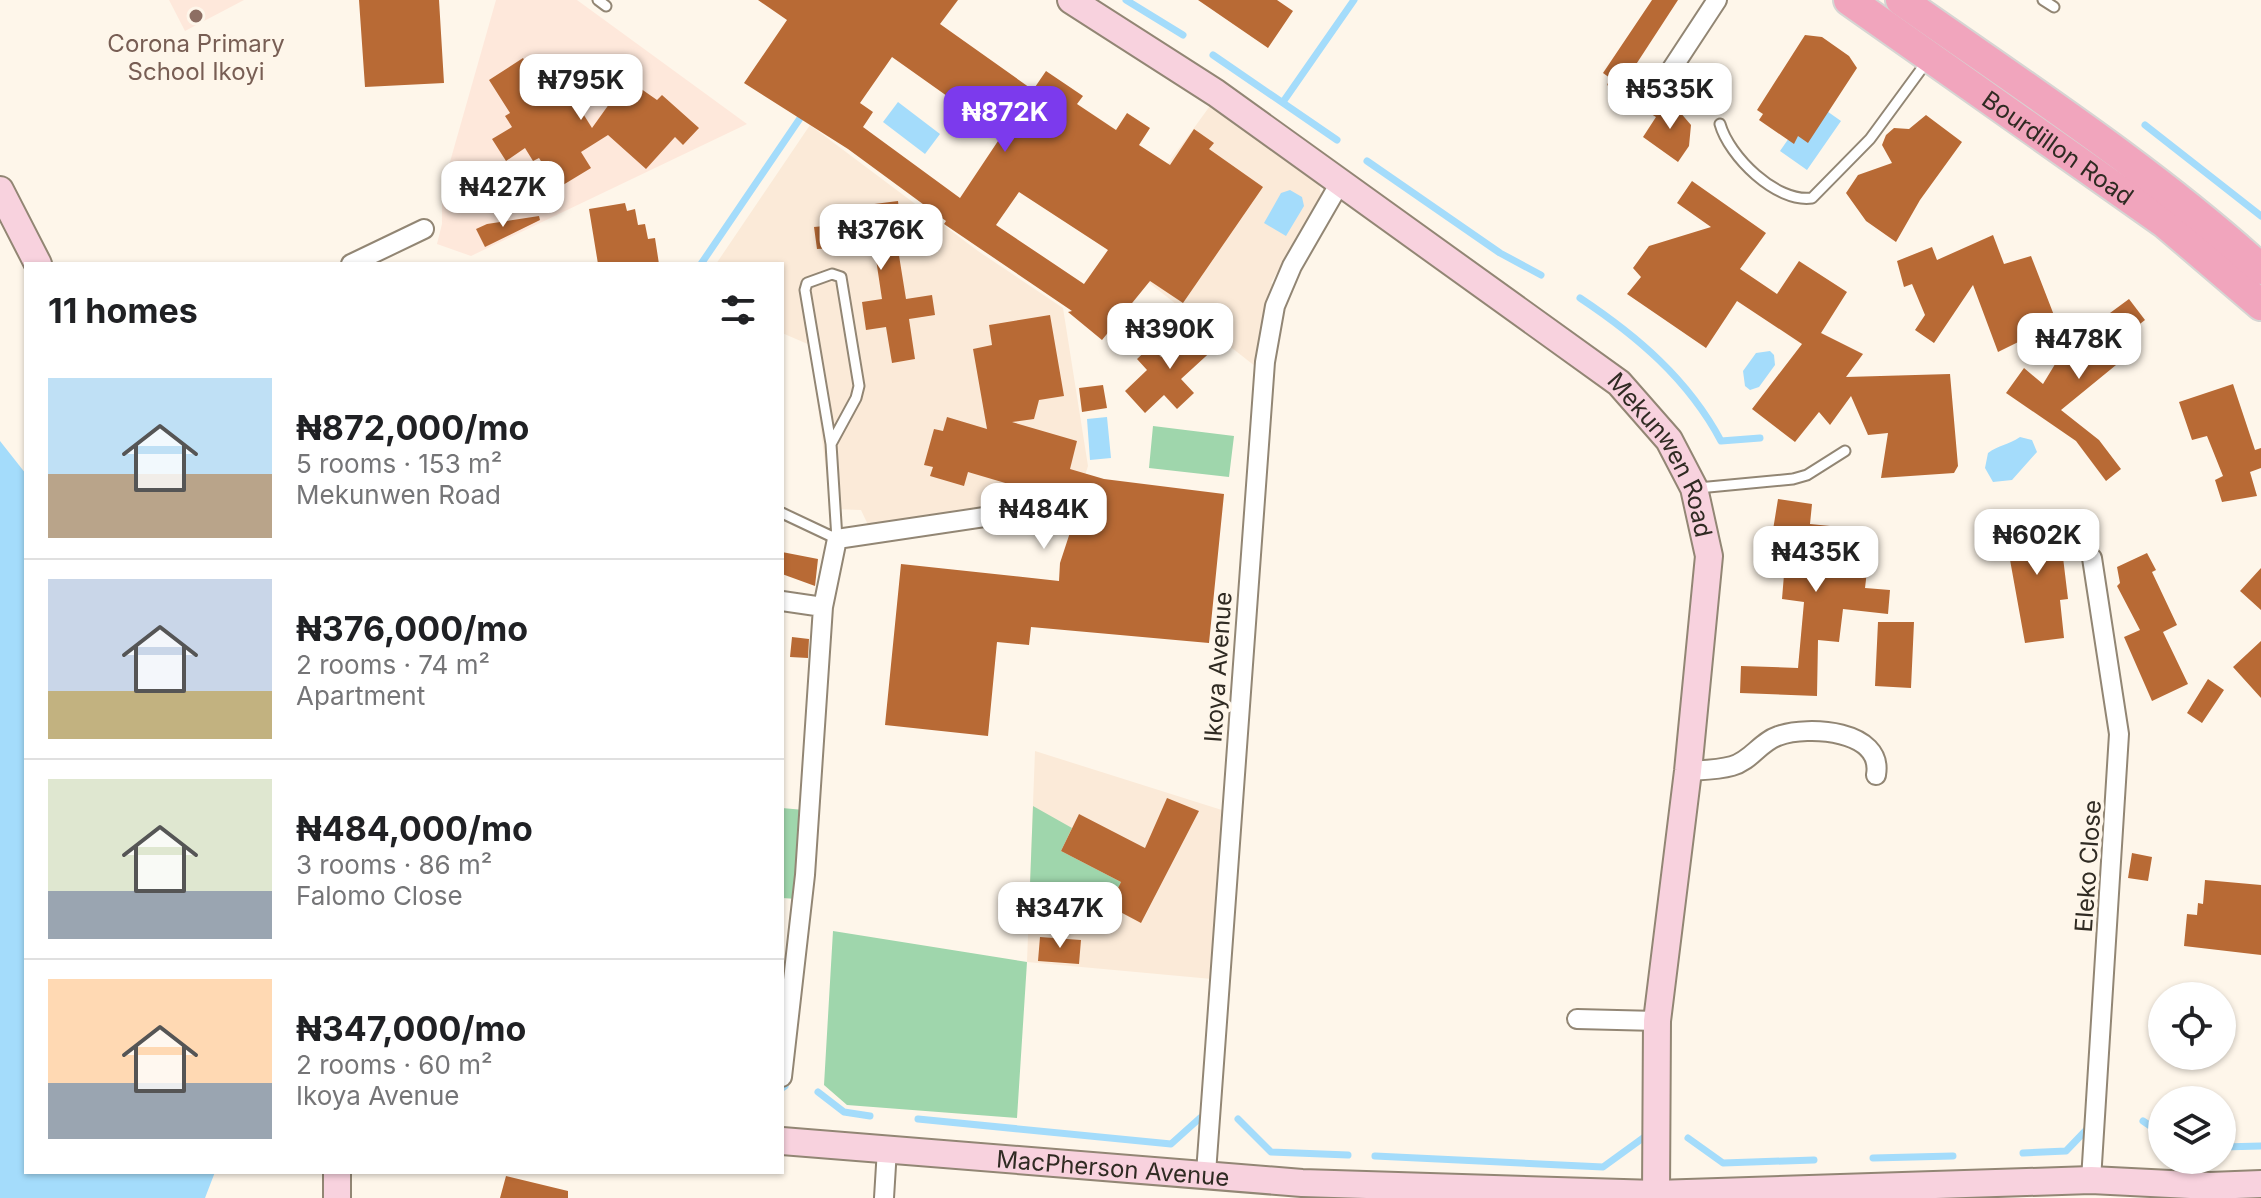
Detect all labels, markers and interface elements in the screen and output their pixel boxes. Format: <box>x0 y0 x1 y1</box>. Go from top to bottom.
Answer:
marker: Corona Primary School Ikoyi <box>187 7 205 25</box>
place label: Corona Primary School Ikoyi <box>107 29 285 86</box>
pin: ₦795K <box>525 54 637 122</box>
pin: ₦535K <box>1614 63 1726 131</box>
text: ₦795K <box>538 64 624 95</box>
text: ₦535K <box>1626 73 1714 104</box>
street label: Bourdillon Road <box>1977 84 2139 211</box>
pin: ₦872K <box>949 86 1061 154</box>
text: ₦872K <box>962 96 1048 127</box>
pin: ₦427K <box>447 161 559 229</box>
text: ₦427K <box>459 171 547 202</box>
pin: ₦376K <box>825 204 937 272</box>
text: ₦376K <box>838 214 924 245</box>
icon: filters <box>716 288 760 332</box>
text: 11 homes <box>48 290 198 331</box>
pin: ₦390K <box>1114 303 1226 371</box>
text: ₦390K <box>1125 313 1215 344</box>
pin: ₦478K <box>2023 313 2135 381</box>
text: ₦478K <box>2035 323 2123 354</box>
street label: Mekunwen Road <box>1602 366 1719 540</box>
text: ₦872,000/mo <box>296 407 529 448</box>
icon: home <box>112 410 208 506</box>
text: 5 rooms · 153 m² <box>296 448 502 479</box>
text: Mekunwen Road <box>296 479 501 510</box>
pin: ₦484K <box>988 483 1100 551</box>
text: ₦484K <box>999 493 1089 524</box>
pin: ₦602K <box>1981 509 2093 577</box>
text: ₦602K <box>1992 519 2082 550</box>
pin: ₦435K <box>1760 526 1872 594</box>
text: ₦435K <box>1771 536 1861 567</box>
street label: Ikoya Avenue <box>1198 591 1238 743</box>
text: ₦376,000/mo <box>296 608 528 649</box>
icon: home <box>112 611 208 707</box>
text: 2 rooms · 74 m² <box>296 649 490 680</box>
text: Apartment <box>296 680 425 711</box>
street label: Eleko Close <box>2069 799 2107 933</box>
text: ₦484,000/mo <box>296 808 533 849</box>
icon: home <box>112 811 208 907</box>
text: 3 rooms · 86 m² <box>296 849 492 880</box>
text: Falomo Close <box>296 880 463 911</box>
pin: ₦347K <box>1004 882 1116 950</box>
text: ₦347K <box>1016 892 1104 923</box>
map controls <box>2148 982 2236 1174</box>
button: locate <box>2148 982 2236 1070</box>
text: ₦347,000/mo <box>296 1008 526 1049</box>
icon: home <box>112 1011 208 1107</box>
text: 2 rooms · 60 m² <box>296 1049 492 1080</box>
text: Ikoya Avenue <box>296 1080 459 1111</box>
button: layers <box>2148 1086 2236 1174</box>
street label: MacPherson Avenue <box>995 1144 1231 1192</box>

